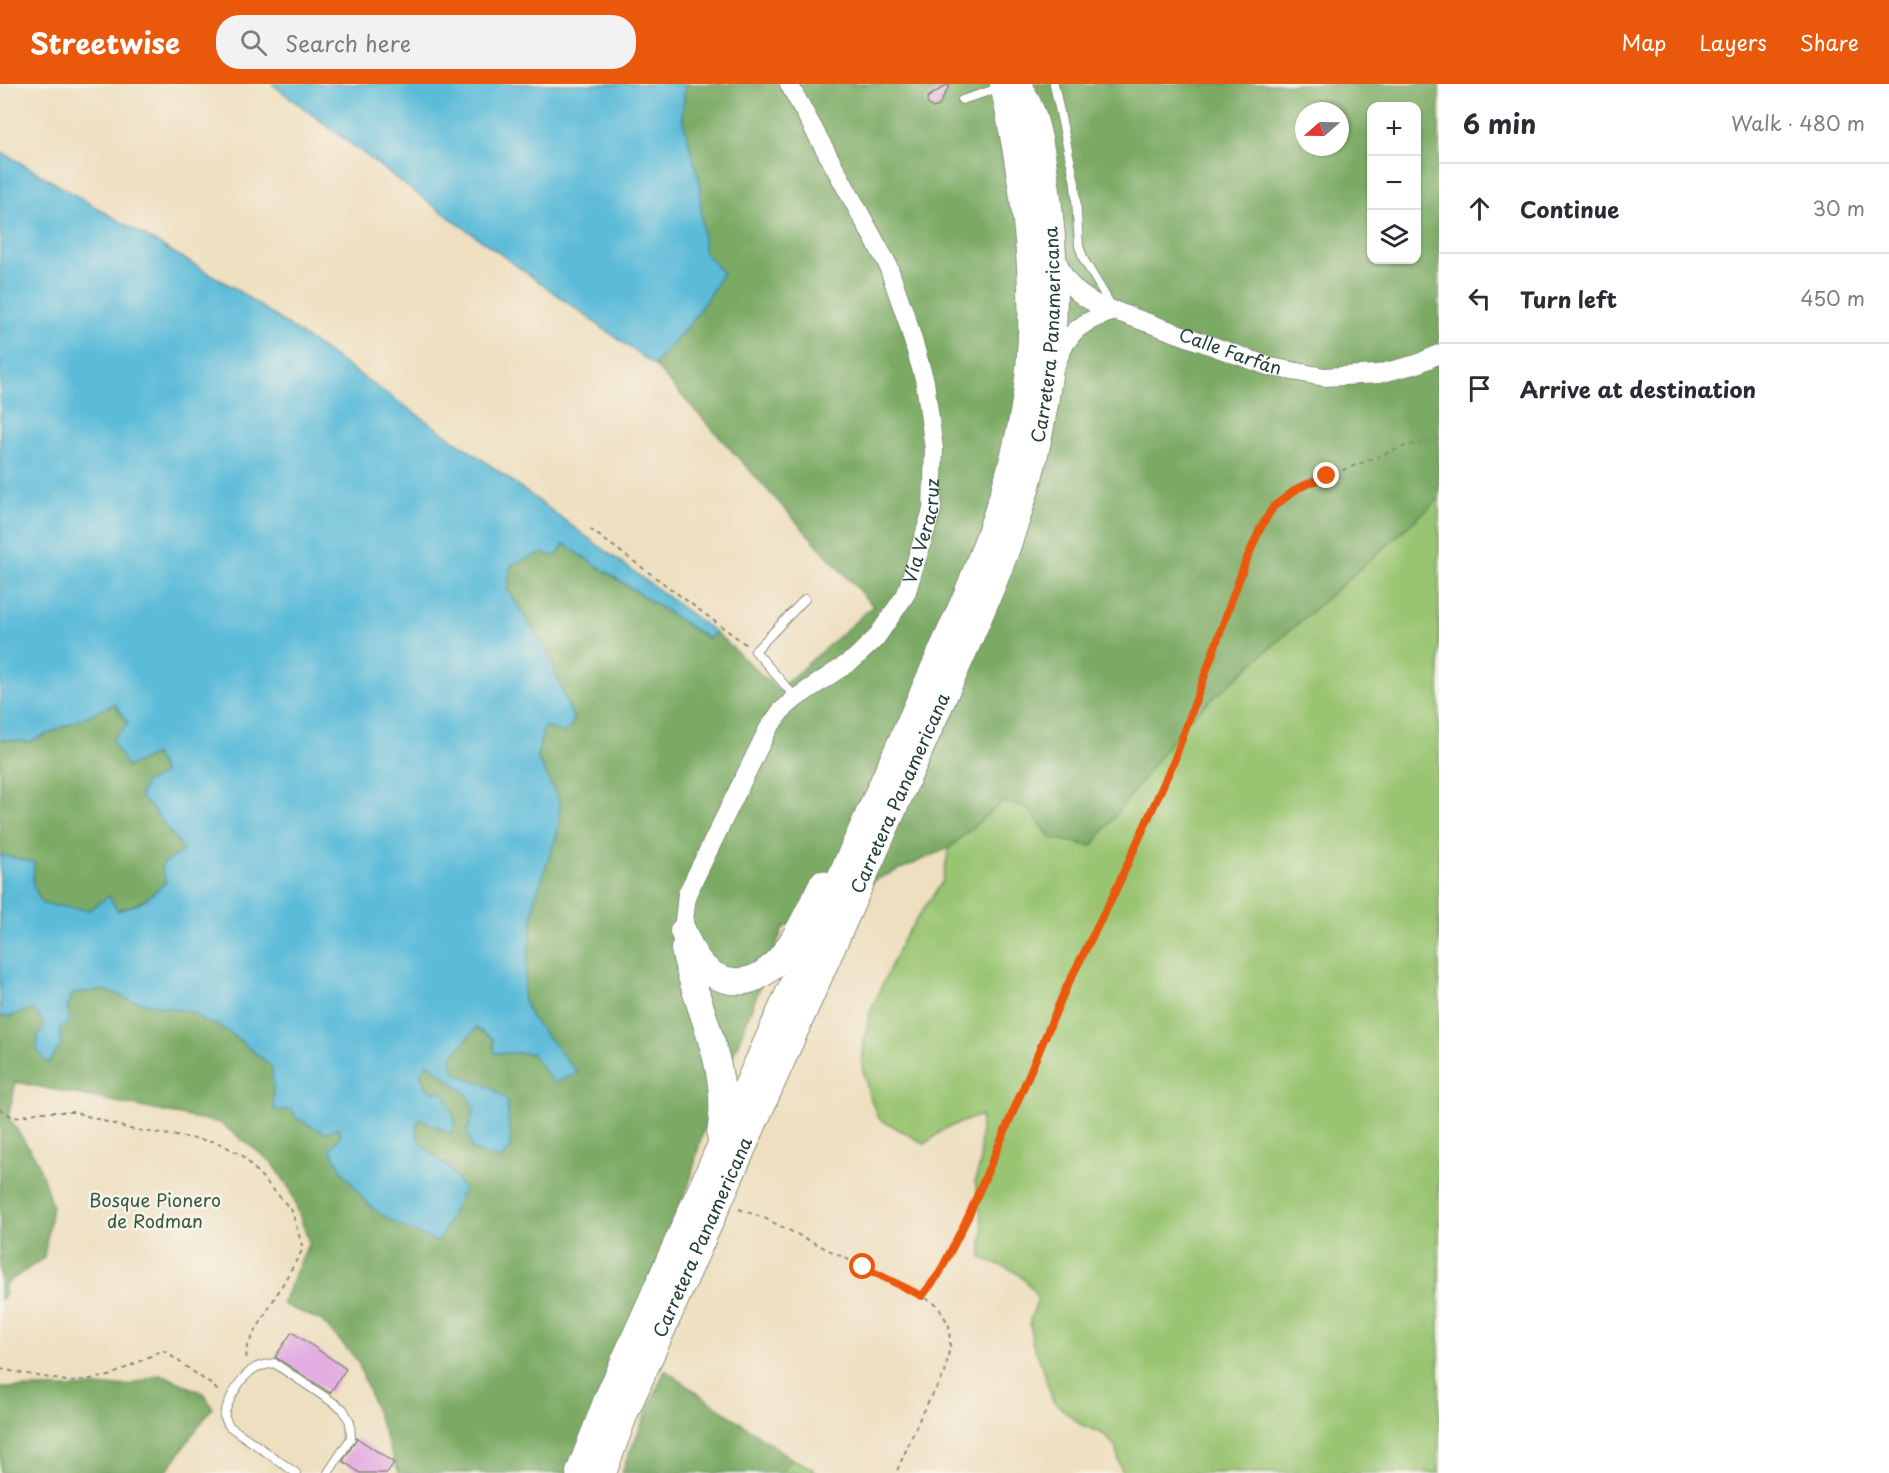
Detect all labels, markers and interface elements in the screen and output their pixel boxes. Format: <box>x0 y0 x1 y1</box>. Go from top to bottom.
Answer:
search box <box>216 15 636 69</box>
text: Streetwise <box>30 21 180 64</box>
icon: search <box>237 26 270 59</box>
text: Search here <box>285 26 411 59</box>
text: Map <box>1622 26 1666 58</box>
text: Layers <box>1699 26 1767 58</box>
text: Share <box>1800 26 1859 58</box>
north arrow <box>1295 102 1349 156</box>
map controls <box>1367 102 1421 264</box>
button: + <box>1367 102 1421 156</box>
text: 6 min <box>1463 104 1536 143</box>
text: Walk · 480 m <box>1731 108 1865 138</box>
button: − <box>1367 156 1421 210</box>
icon: ahead <box>1463 192 1496 225</box>
text: Continue <box>1520 192 1619 225</box>
text: 30 m <box>1812 193 1865 223</box>
button: layers <box>1367 210 1421 264</box>
street label: Carretera Panamericana <box>1023 225 1066 445</box>
icon: left <box>1463 282 1496 315</box>
text: Turn left <box>1520 282 1617 315</box>
text: 450 m <box>1800 283 1865 313</box>
street label: Calle Farfán <box>1175 320 1284 381</box>
icon: arrive <box>1463 372 1496 405</box>
text: Arrive at destination <box>1520 372 1756 405</box>
route end <box>1313 462 1339 488</box>
street label: Vía Veracruz <box>895 478 945 587</box>
street label: Carretera Panamericana <box>843 688 956 897</box>
street label: Carretera Panamericana <box>645 1132 758 1342</box>
park label: Bosque Pionero de Rodman <box>89 1186 221 1234</box>
route start <box>849 1253 875 1279</box>

